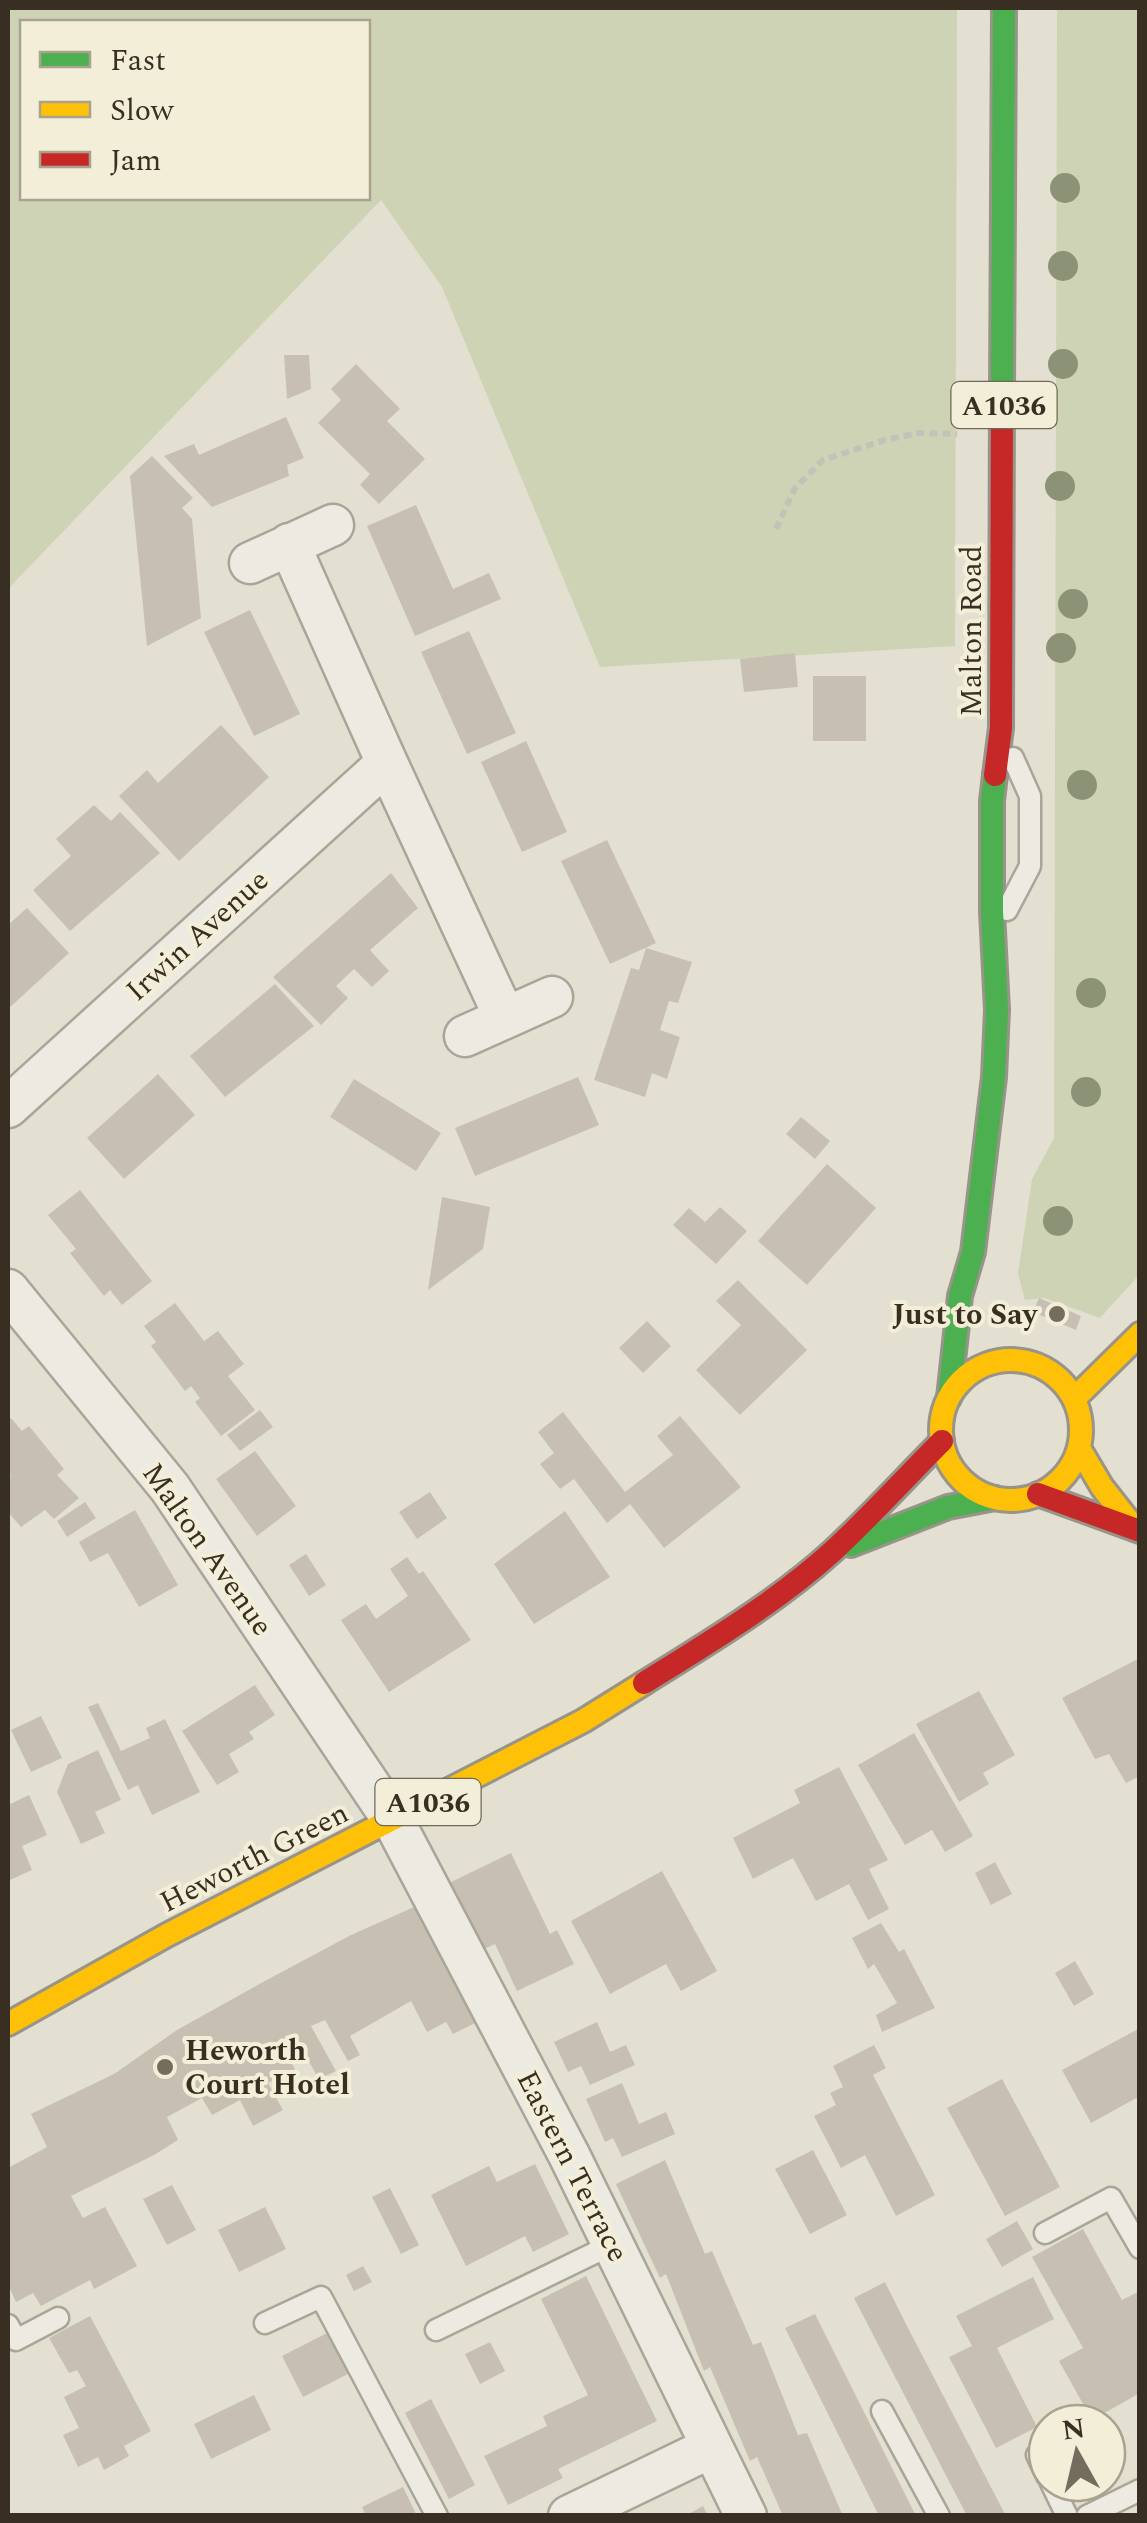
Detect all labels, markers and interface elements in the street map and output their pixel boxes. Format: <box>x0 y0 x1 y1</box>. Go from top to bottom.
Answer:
legend <box>20 20 370 200</box>
text: Fast <box>110 38 166 84</box>
text: Slow <box>110 88 175 134</box>
text: Jam <box>110 138 161 184</box>
road number: A1036 <box>952 382 1056 428</box>
street label: Malton Road <box>949 545 995 717</box>
street label: Irwin Avenue <box>116 859 280 1013</box>
place label: Just to Say <box>892 1292 1039 1338</box>
marker: Just to Say <box>1046 1303 1068 1325</box>
street label: Malton Avenue <box>130 1453 284 1646</box>
road number: A1036 <box>376 1779 480 1825</box>
street label: Heworth Green <box>152 1791 357 1925</box>
place label: Heworth Court Hotel <box>185 2028 350 2108</box>
marker: Heworth Court Hotel <box>154 2056 176 2078</box>
street label: Eastern Terrace <box>504 2063 640 2270</box>
north arrow <box>1027 2403 1127 2503</box>
text: N <box>1059 2407 1088 2453</box>

